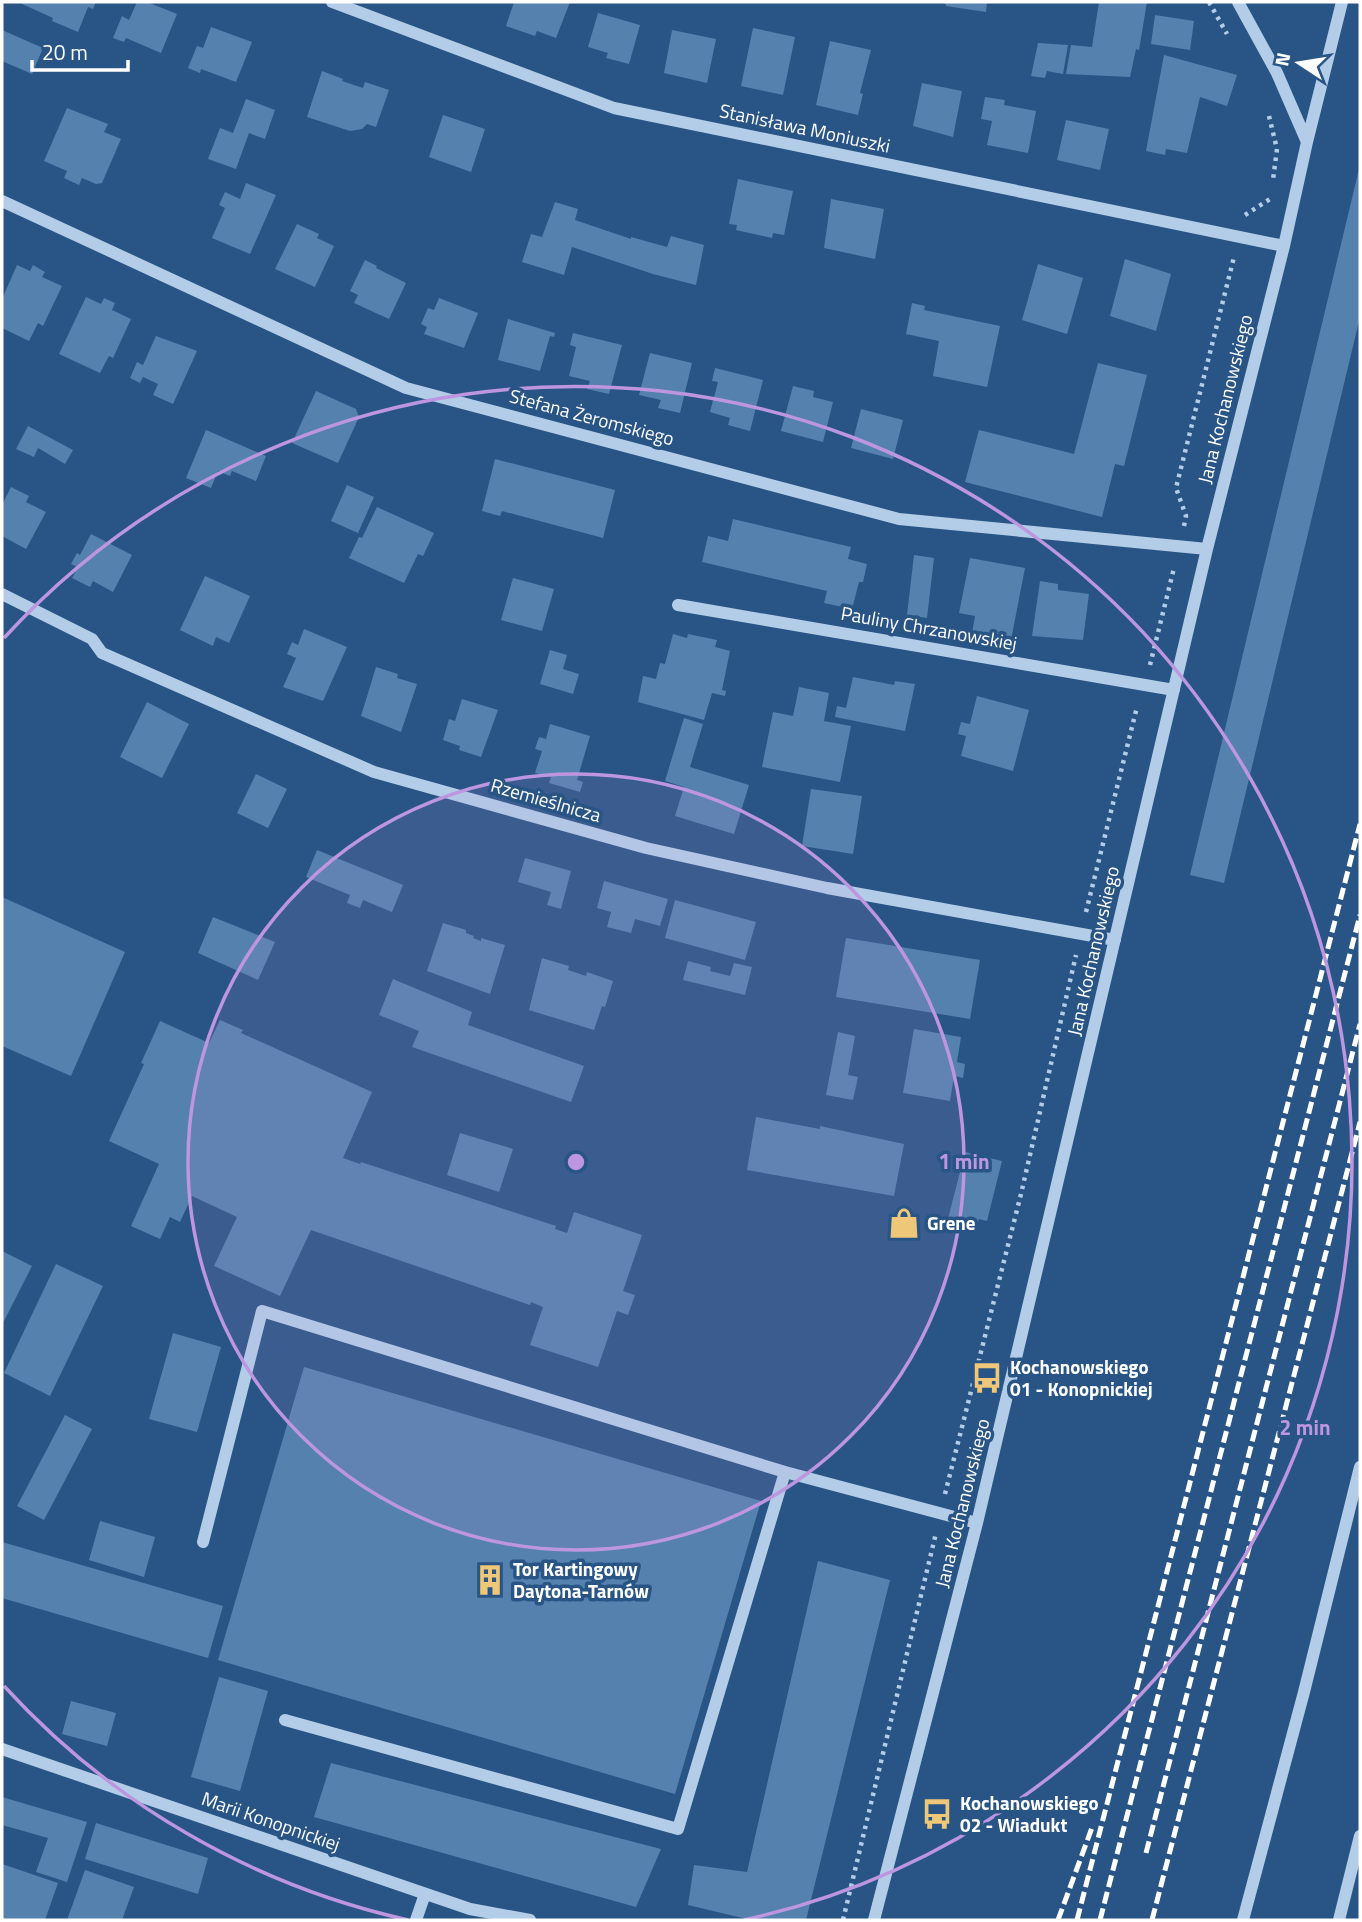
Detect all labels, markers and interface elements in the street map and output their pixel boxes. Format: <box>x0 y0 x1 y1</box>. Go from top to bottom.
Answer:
scale bar <box>32 28 128 72</box>
north arrow <box>1264 28 1334 98</box>
text: 20 m <box>42 36 88 68</box>
text: N <box>1266 50 1297 69</box>
street label: Stanisława Moniuszki <box>717 95 893 160</box>
street label: Jana Kochanowskiego <box>1189 311 1260 487</box>
street label: Stefana Żeromskiego <box>507 381 678 452</box>
street label: Pauliny Chrzanowskiej <box>839 598 1019 657</box>
street label: Rzemieślnicza <box>488 770 605 829</box>
street label: Jana Kochanowskiego <box>1059 863 1126 1039</box>
text: 1 min <box>938 1145 990 1177</box>
centre of rings <box>564 1150 588 1174</box>
shop icon: Grene <box>887 1206 921 1240</box>
place label: Grene <box>927 1208 976 1237</box>
place label: Kochanowskiego 01 - Konopnickiej <box>1010 1352 1153 1403</box>
bus stop icon: Kochanowskiego 01 - Konopnickiej <box>970 1361 1004 1395</box>
text: 2 min <box>1279 1411 1331 1443</box>
street label: Jana Kochanowskiego <box>926 1415 997 1591</box>
place label: Tor Kartingowy Daytona-Tarnów <box>513 1554 649 1605</box>
building icon: Tor Kartingowy Daytona-Tarnów <box>473 1563 507 1597</box>
street label: Marii Konopnickiej <box>198 1783 344 1858</box>
place label: Kochanowskiego 02 - Wiadukt <box>960 1788 1099 1839</box>
bus stop icon: Kochanowskiego 02 - Wiadukt <box>920 1797 954 1831</box>

